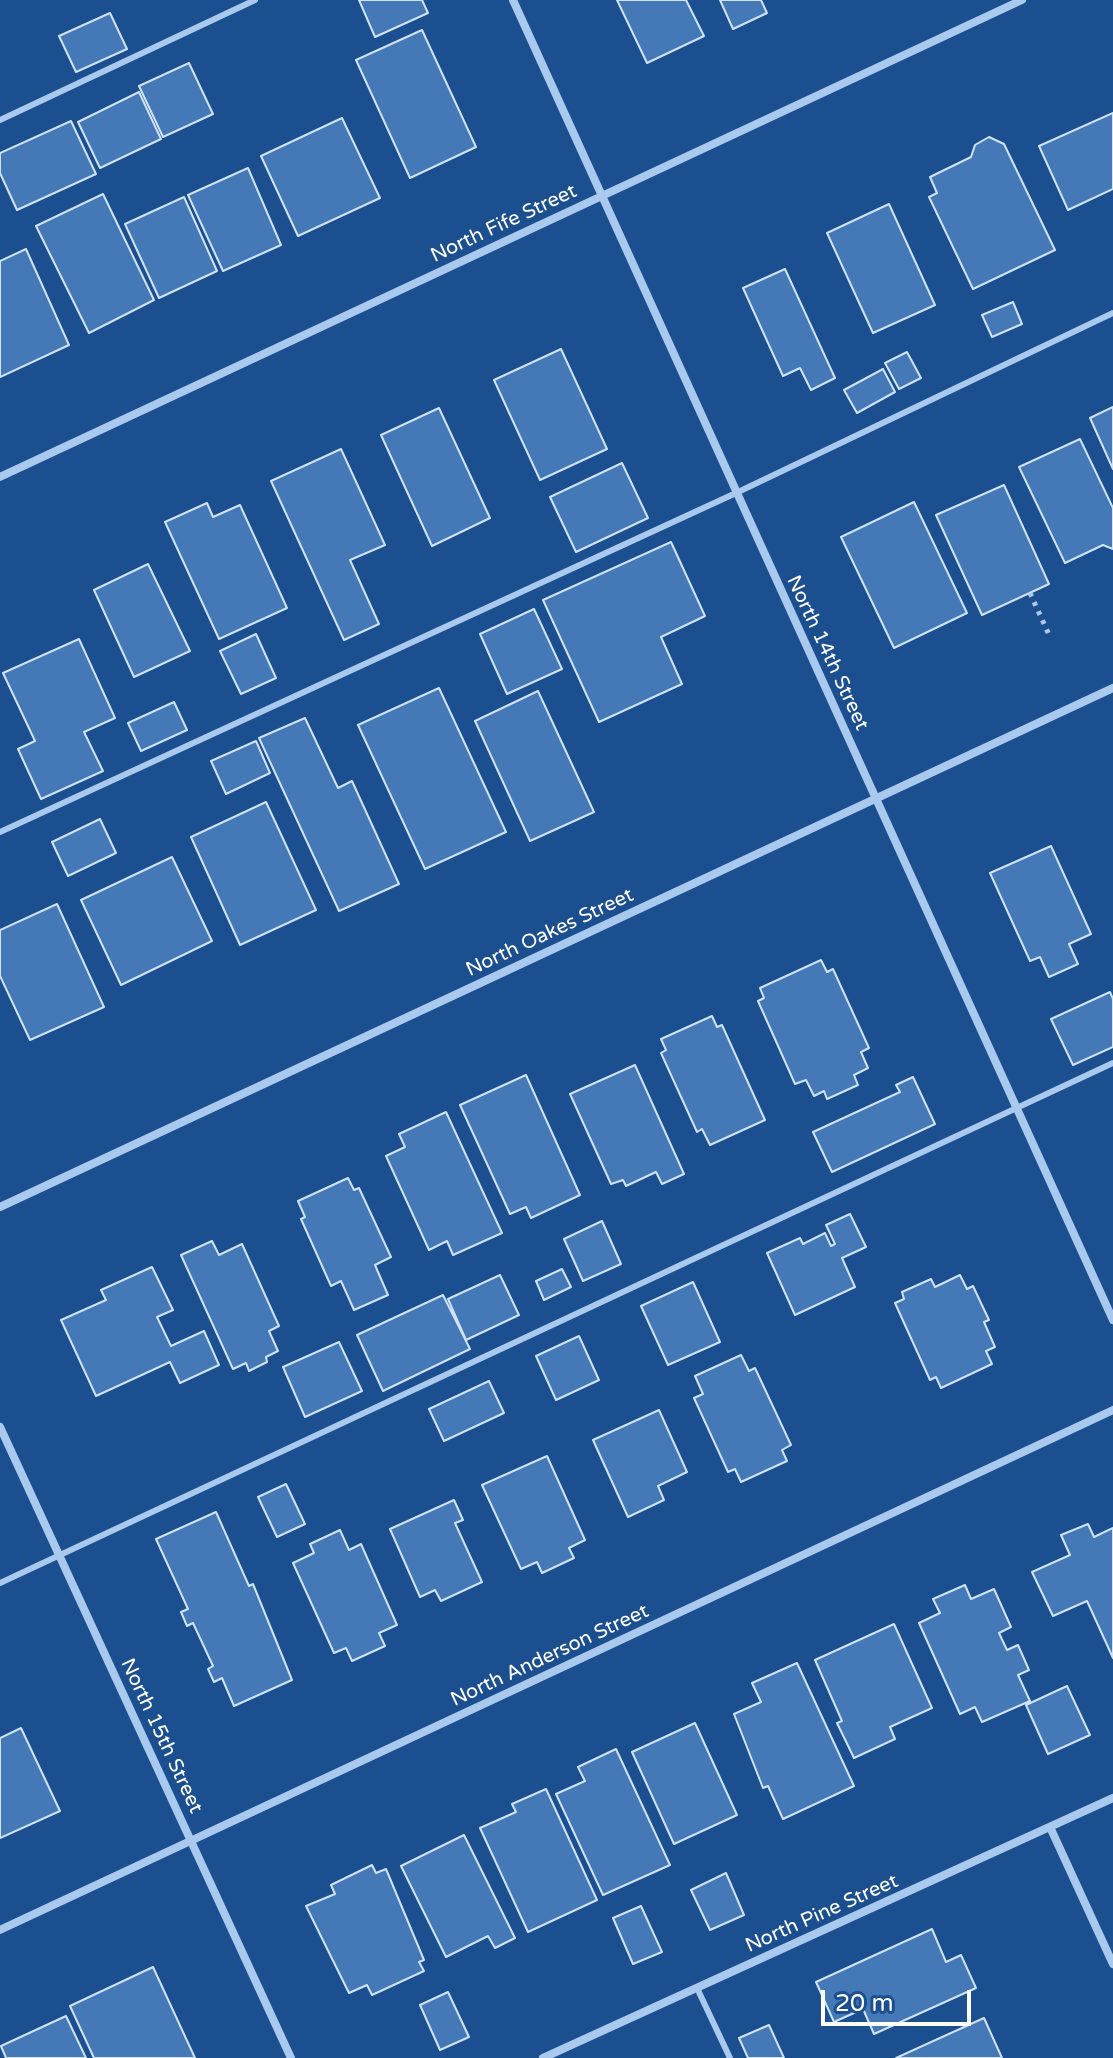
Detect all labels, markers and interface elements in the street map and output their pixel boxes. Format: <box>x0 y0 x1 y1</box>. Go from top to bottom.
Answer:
street label: North Fife Street <box>427 180 581 268</box>
street label: North 14th Street <box>781 572 873 734</box>
street label: North Oakes Street <box>462 884 638 982</box>
street label: North Anderson Street <box>447 1600 653 1712</box>
street label: North 15th Street <box>115 1655 207 1817</box>
street label: North Pine Street <box>742 1870 902 1958</box>
scale bar <box>825 1974 975 2024</box>
text: 20 m <box>835 1989 893 2018</box>

